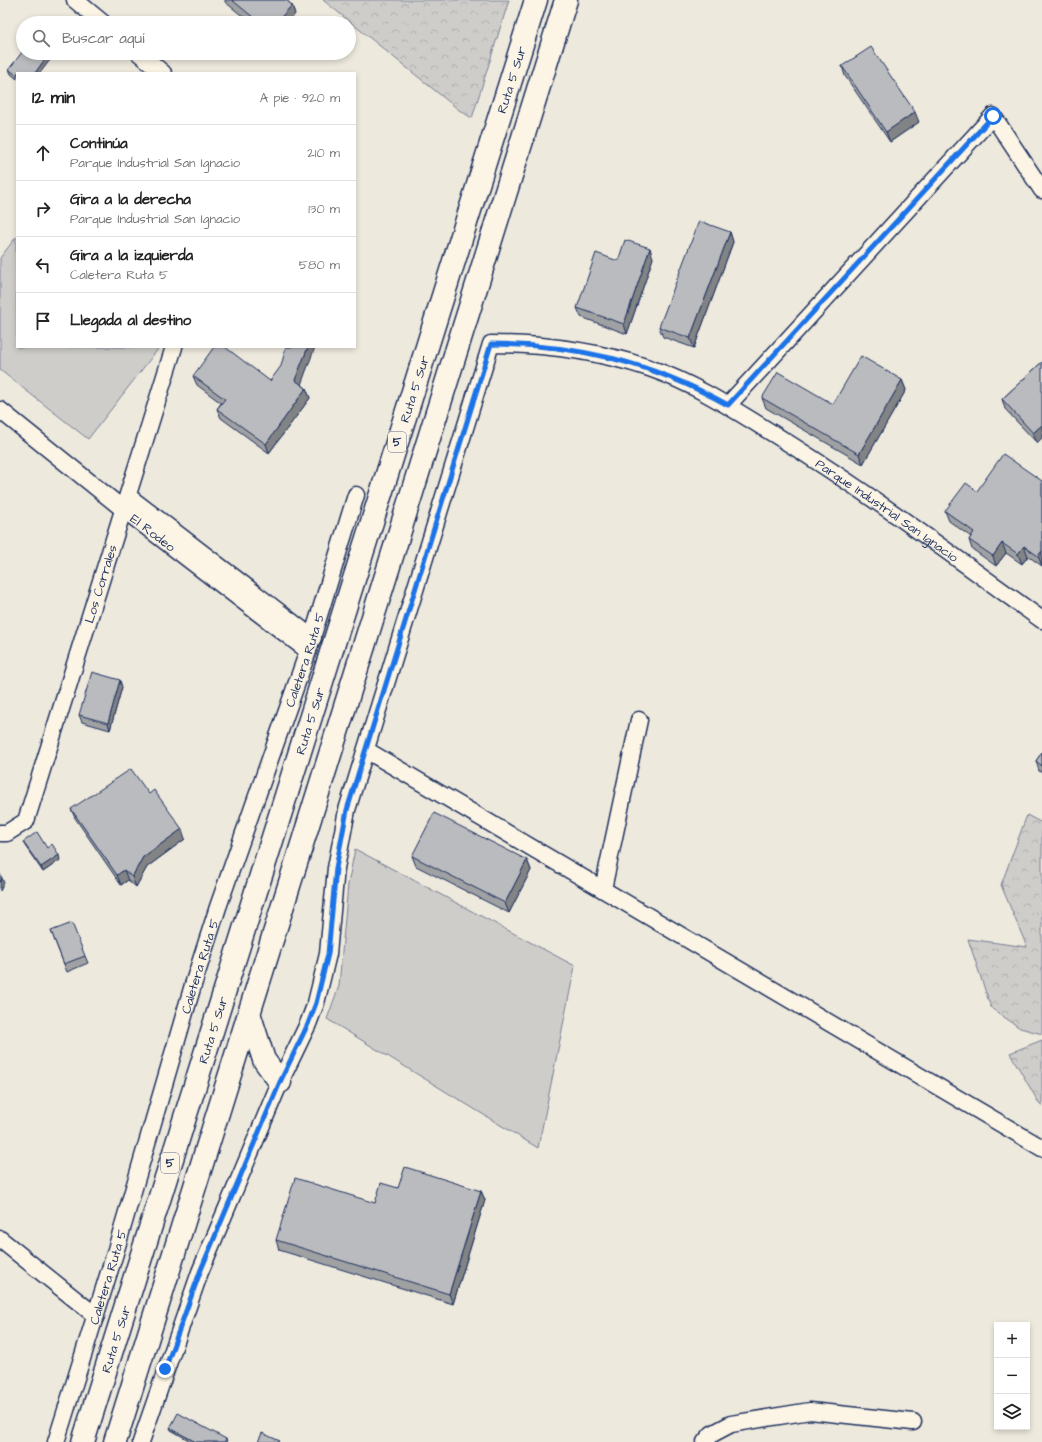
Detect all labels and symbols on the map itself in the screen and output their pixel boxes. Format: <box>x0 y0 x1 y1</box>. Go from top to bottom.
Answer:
street label: Ruta 5 Sur <box>493 44 531 116</box>
route start <box>984 107 1002 125</box>
street label: Ruta 5 Sur <box>396 353 434 425</box>
road number: 5 <box>388 432 406 452</box>
street label: Parque Industrial San Ignacio <box>812 455 962 567</box>
street label: El Rodeo <box>126 510 180 557</box>
street label: Los Corrales <box>80 542 122 626</box>
street label: Caletera Ruta 5 <box>281 611 329 710</box>
street label: Ruta 5 Sur <box>292 685 330 757</box>
street label: Caletera Ruta 5 <box>177 917 224 1016</box>
street label: Ruta 5 Sur <box>194 994 232 1066</box>
road number: 5 <box>161 1153 179 1173</box>
street label: Caletera Ruta 5 <box>85 1227 131 1327</box>
street label: Ruta 5 Sur <box>97 1303 135 1375</box>
route end <box>156 1360 174 1378</box>

